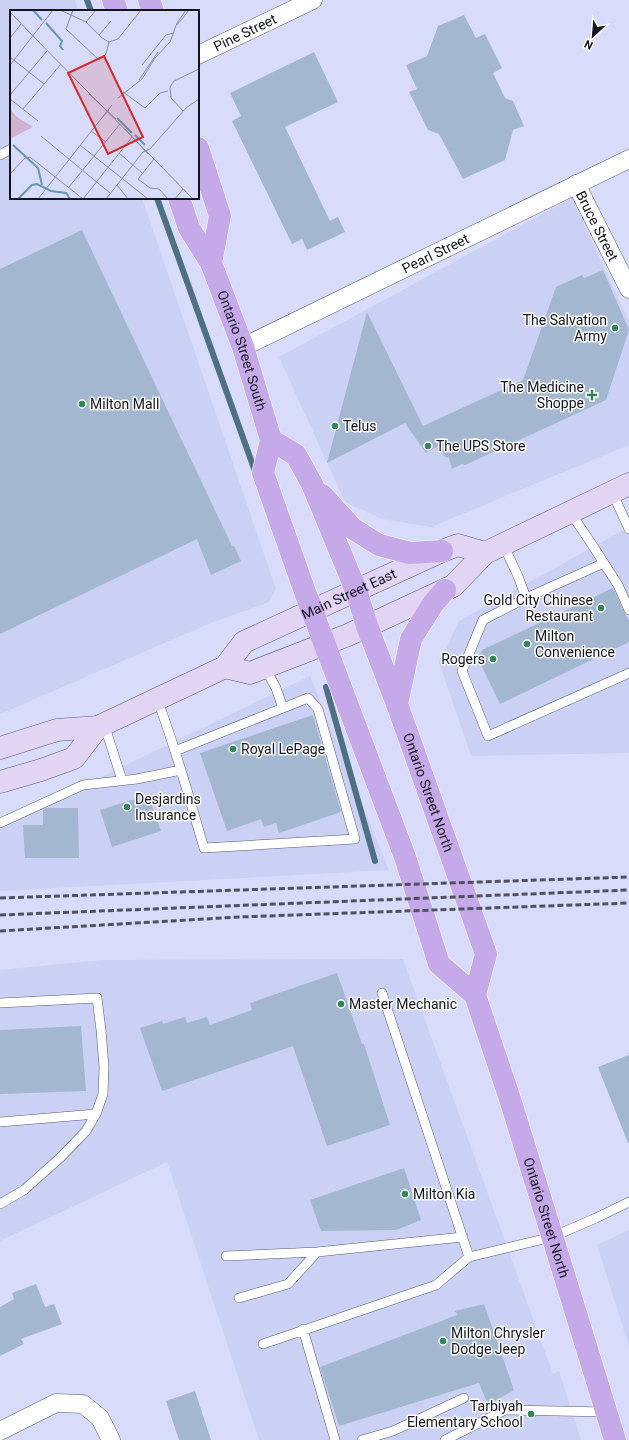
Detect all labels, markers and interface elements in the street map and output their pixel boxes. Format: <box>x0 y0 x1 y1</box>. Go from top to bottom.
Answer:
inset map <box>10 10 199 199</box>
street label: Pine Street <box>211 11 279 54</box>
north arrow <box>573 16 613 56</box>
text: N <box>582 37 595 52</box>
street label: Bruce Street <box>573 188 622 264</box>
street label: Pearl Street <box>399 230 472 276</box>
street label: Ontario Street South <box>214 288 270 413</box>
place label: The Salvation Army <box>523 312 607 344</box>
marker: The Salvation Army <box>610 323 620 333</box>
place label: The Medicine Shoppe <box>500 379 584 411</box>
marker: The Medicine Shoppe <box>587 390 597 400</box>
place label: Milton Mall <box>90 396 159 412</box>
marker: Milton Mall <box>77 399 87 409</box>
place label: Telus <box>343 418 376 434</box>
marker: Telus <box>330 421 340 431</box>
place label: The UPS Store <box>436 438 525 454</box>
marker: The UPS Store <box>423 441 433 451</box>
street label: Main Street East <box>299 565 399 623</box>
place label: Gold City Chinese Restaurant <box>483 592 593 624</box>
marker: Gold City Chinese Restaurant <box>596 603 606 613</box>
place label: Milton Convenience <box>535 628 615 660</box>
marker: Milton Convenience <box>522 639 532 649</box>
place label: Rogers <box>441 651 485 667</box>
marker: Rogers <box>488 654 498 664</box>
street label: Ontario Street North <box>400 731 457 854</box>
place label: Royal LePage <box>241 741 325 757</box>
marker: Royal LePage <box>228 744 238 754</box>
place label: Desjardins Insurance <box>135 791 201 823</box>
marker: Desjardins Insurance <box>122 802 132 812</box>
place label: Master Mechanic <box>349 996 457 1012</box>
marker: Master Mechanic <box>336 999 346 1009</box>
street label: Ontario Street North <box>520 1155 573 1280</box>
place label: Milton Kia <box>413 1186 475 1202</box>
marker: Milton Kia <box>400 1189 410 1199</box>
place label: Milton Chrysler Dodge Jeep <box>451 1325 545 1357</box>
marker: Milton Chrysler Dodge Jeep <box>438 1336 448 1346</box>
place label: Tarbiyah Elementary School <box>407 1398 523 1430</box>
marker: Tarbiyah Elementary School <box>526 1409 536 1419</box>

